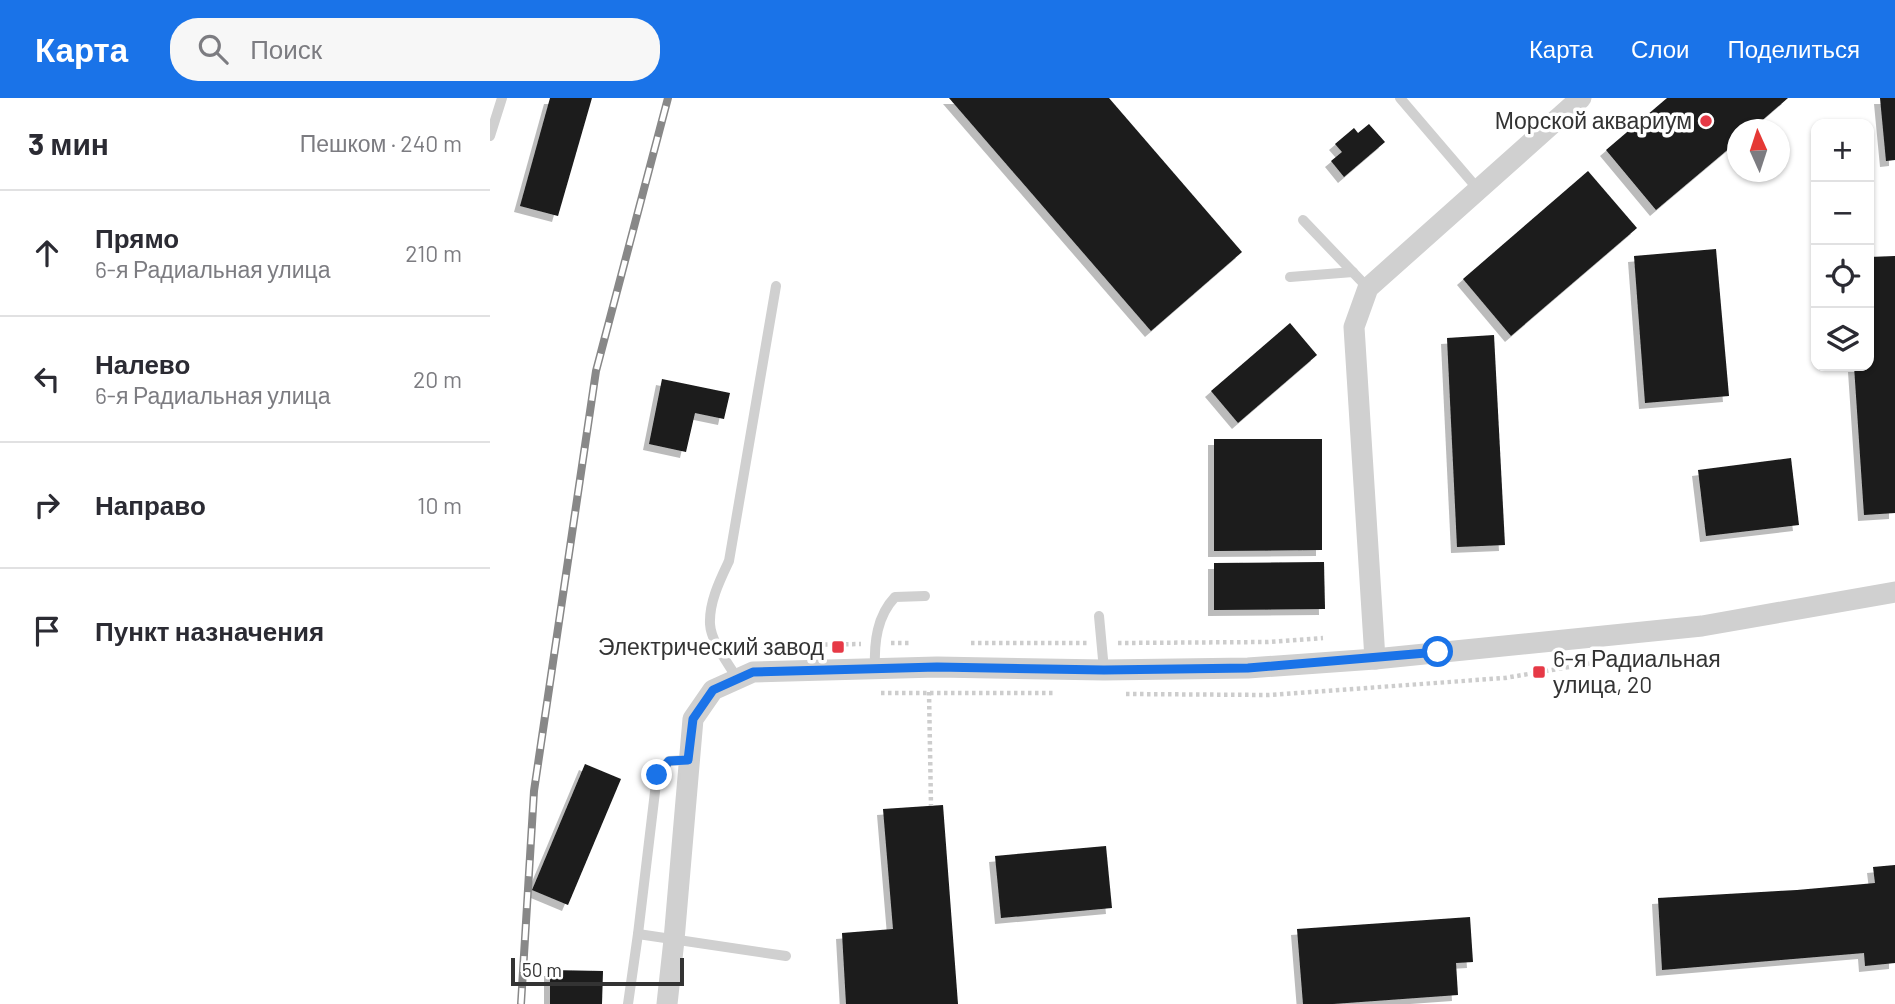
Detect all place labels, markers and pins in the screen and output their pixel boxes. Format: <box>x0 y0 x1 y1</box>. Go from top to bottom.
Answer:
place label: Морской аквариум <box>1495 106 1692 134</box>
marker: Морской аквариум <box>1698 113 1714 129</box>
place label: Электрический завод <box>598 632 825 660</box>
marker: Электрический завод <box>830 639 846 655</box>
place label: 6-я Радиальная улица, 20 <box>1553 644 1721 698</box>
marker: 6-я Радиальная улица, 20 <box>1531 664 1547 680</box>

